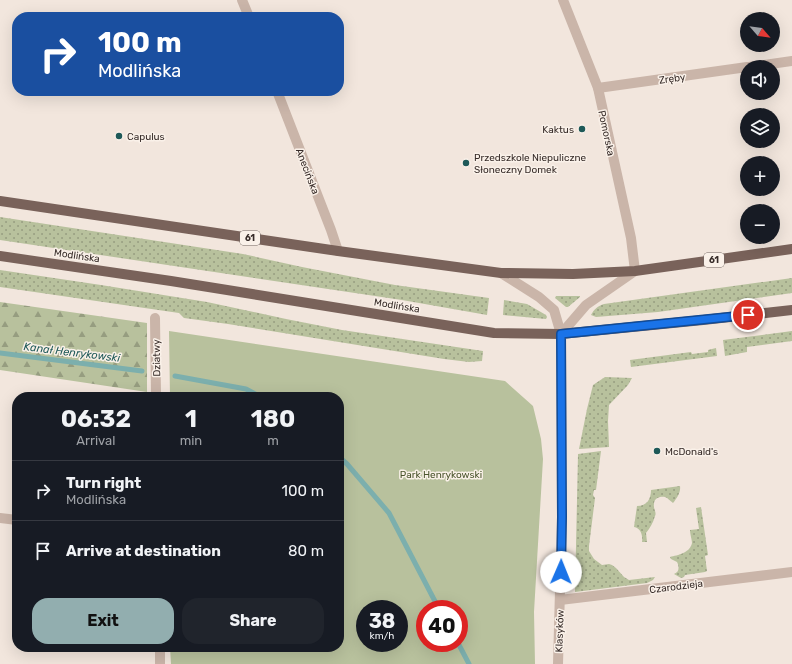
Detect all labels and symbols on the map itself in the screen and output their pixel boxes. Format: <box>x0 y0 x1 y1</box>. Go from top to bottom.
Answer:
north arrow <box>740 12 780 52</box>
street label: Zręby <box>658 71 687 87</box>
street label: Pomorska <box>595 109 617 157</box>
place label: Kaktus <box>542 124 574 136</box>
marker: Kaktus <box>577 124 587 134</box>
marker: Capulus <box>114 131 124 141</box>
place label: Capulus <box>127 131 165 143</box>
street label: Anecińska <box>293 147 321 196</box>
place label: Przedszkole Niepuliczne Słoneczny Domek <box>474 152 587 176</box>
marker: Przedszkole Niepuliczne Słoneczny Domek <box>461 158 471 168</box>
road number: 61 <box>240 231 260 245</box>
street label: Modlińska <box>53 247 101 265</box>
road number: 61 <box>704 253 724 267</box>
street label: Modlińska <box>373 296 421 316</box>
pin <box>731 298 765 332</box>
street label: Dziatwy <box>151 339 163 377</box>
water label: Kanał Henrykowski <box>23 340 121 365</box>
marker: McDonald's <box>652 446 662 456</box>
place label: McDonald's <box>665 446 718 458</box>
park label: Park Henrykowski <box>400 469 482 481</box>
position arrow <box>540 551 582 593</box>
street label: Czarodzieja <box>649 578 704 596</box>
speed limit sign: 40 <box>416 600 468 652</box>
street label: Klasyków <box>553 609 567 653</box>

